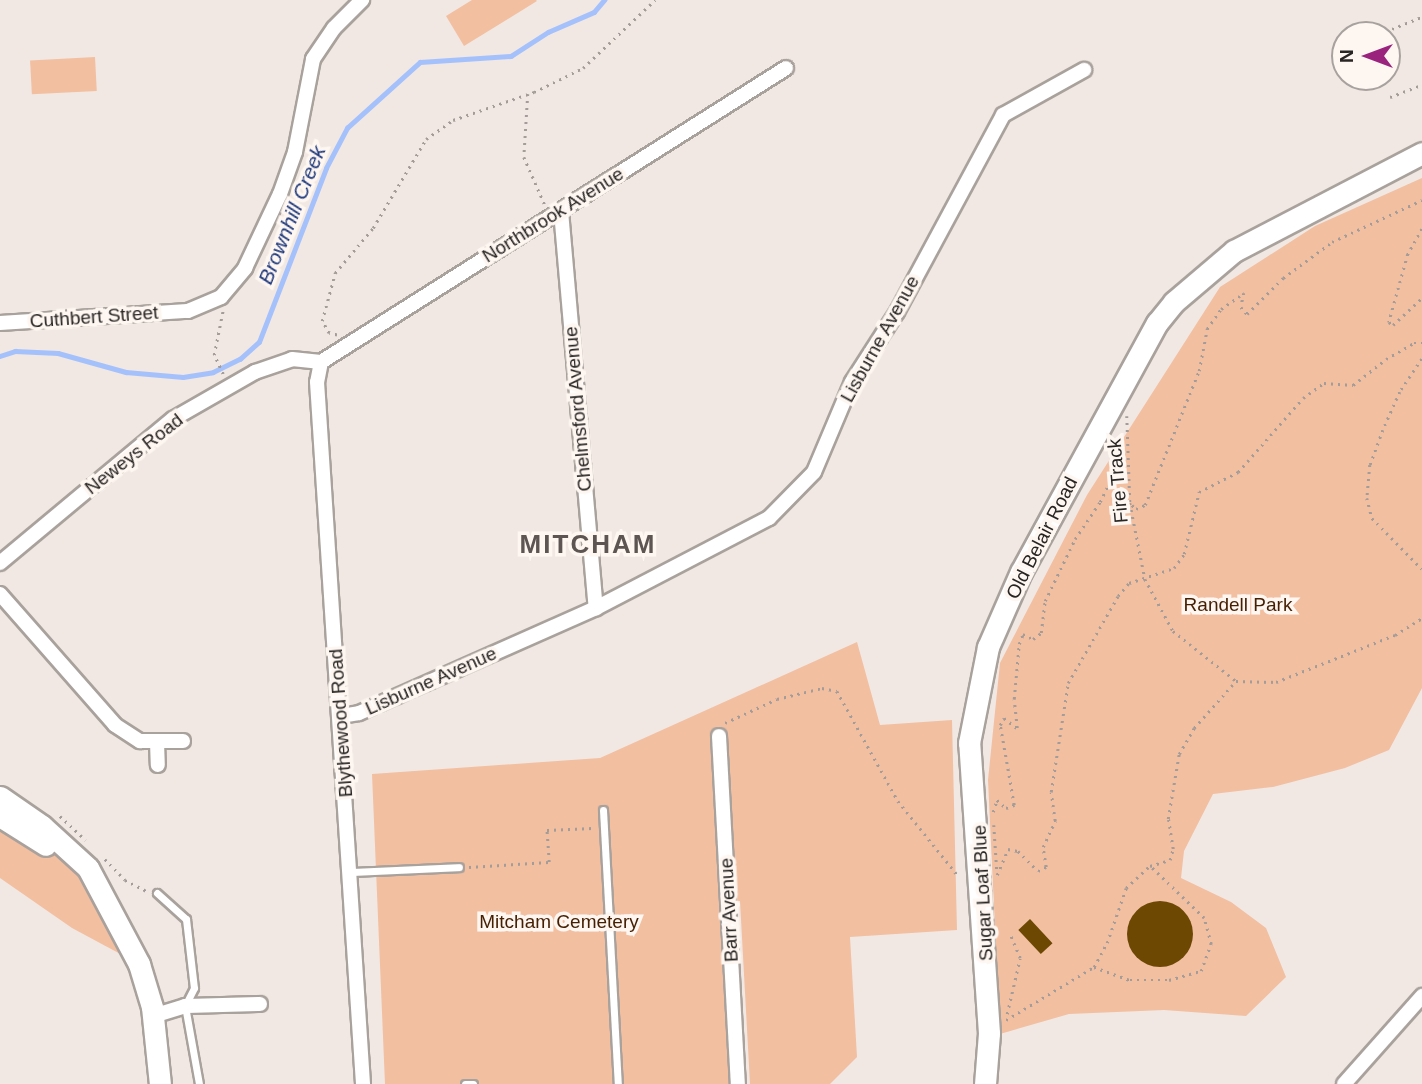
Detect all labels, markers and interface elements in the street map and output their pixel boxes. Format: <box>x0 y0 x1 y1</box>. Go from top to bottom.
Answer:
north arrow <box>1331 21 1401 91</box>
text: N <box>1336 49 1357 63</box>
water label: Brownhill Creek <box>253 142 331 288</box>
street label: Northbrook Avenue <box>478 162 628 268</box>
street label: Lisburne Avenue <box>836 271 924 407</box>
street label: Cuthbert Street <box>29 301 159 333</box>
street label: Chelmsford Avenue <box>559 325 597 493</box>
street label: Neweys Road <box>80 409 188 499</box>
street label: Fire Track <box>1103 438 1133 524</box>
street label: Old Belair Road <box>1001 473 1083 603</box>
district label: MITCHAM <box>520 529 656 561</box>
park label: Randell Park <box>1184 594 1292 616</box>
street label: Lisburne Avenue <box>361 642 501 720</box>
street label: Blythewood Road <box>324 648 358 798</box>
street label: Sugar Loaf Blue <box>968 824 998 962</box>
street label: Barr Avenue <box>715 857 743 963</box>
park label: Mitcham Cemetery <box>479 911 639 933</box>

